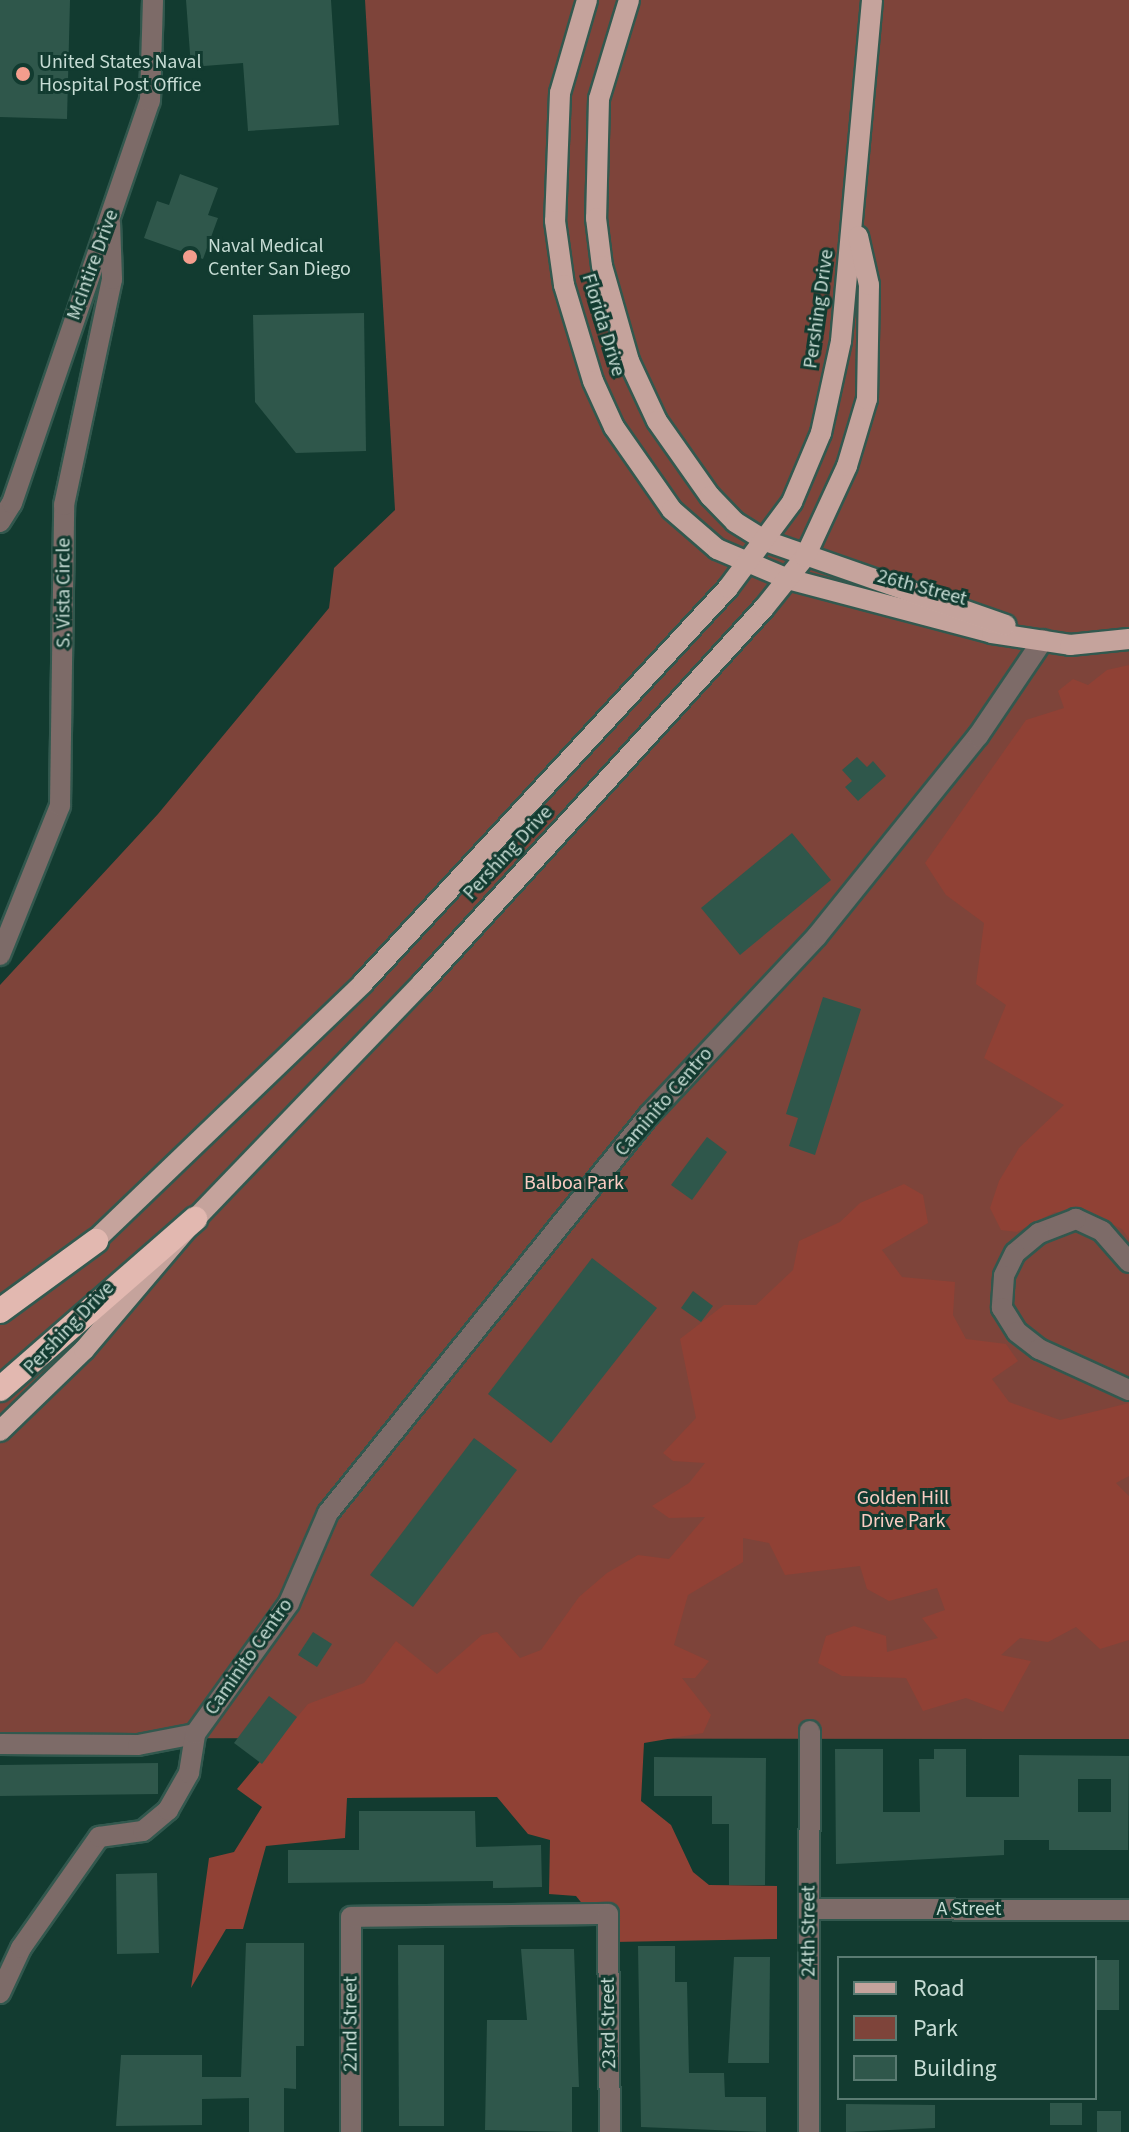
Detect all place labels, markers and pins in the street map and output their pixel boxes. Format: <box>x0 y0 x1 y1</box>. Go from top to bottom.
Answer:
place label: United States Naval Hospital Post Office <box>39 50 202 97</box>
marker: United States Naval Hospital Post Office <box>14 65 32 83</box>
place label: Naval Medical Center San Diego <box>208 234 351 281</box>
marker: Naval Medical Center San Diego <box>179 246 201 268</box>

